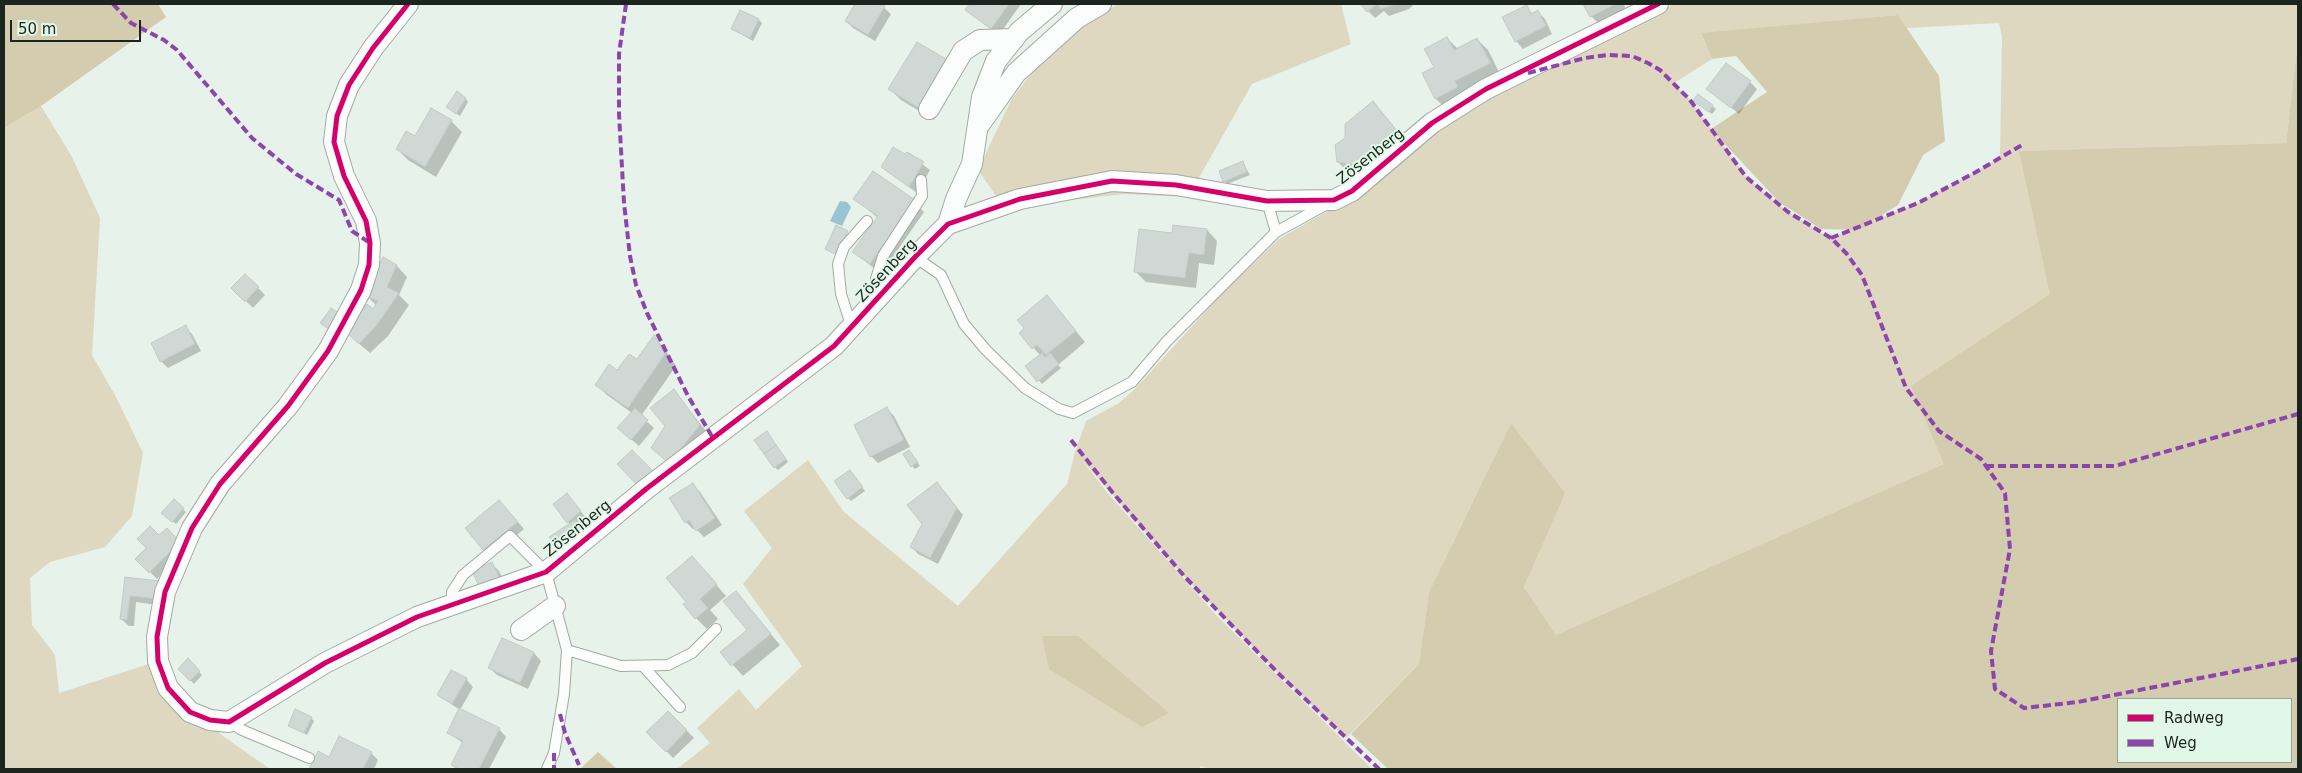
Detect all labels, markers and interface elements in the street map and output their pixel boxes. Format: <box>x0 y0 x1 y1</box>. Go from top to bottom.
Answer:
scale bar <box>12 10 144 42</box>
text: 50 m <box>18 20 56 38</box>
street label: Zösenberg <box>1334 125 1408 189</box>
street label: Zösenberg <box>853 236 921 306</box>
street label: Zösenberg <box>541 497 615 561</box>
legend <box>2117 698 2292 763</box>
text: Radweg <box>2164 709 2224 727</box>
text: Weg <box>2164 734 2197 752</box>

